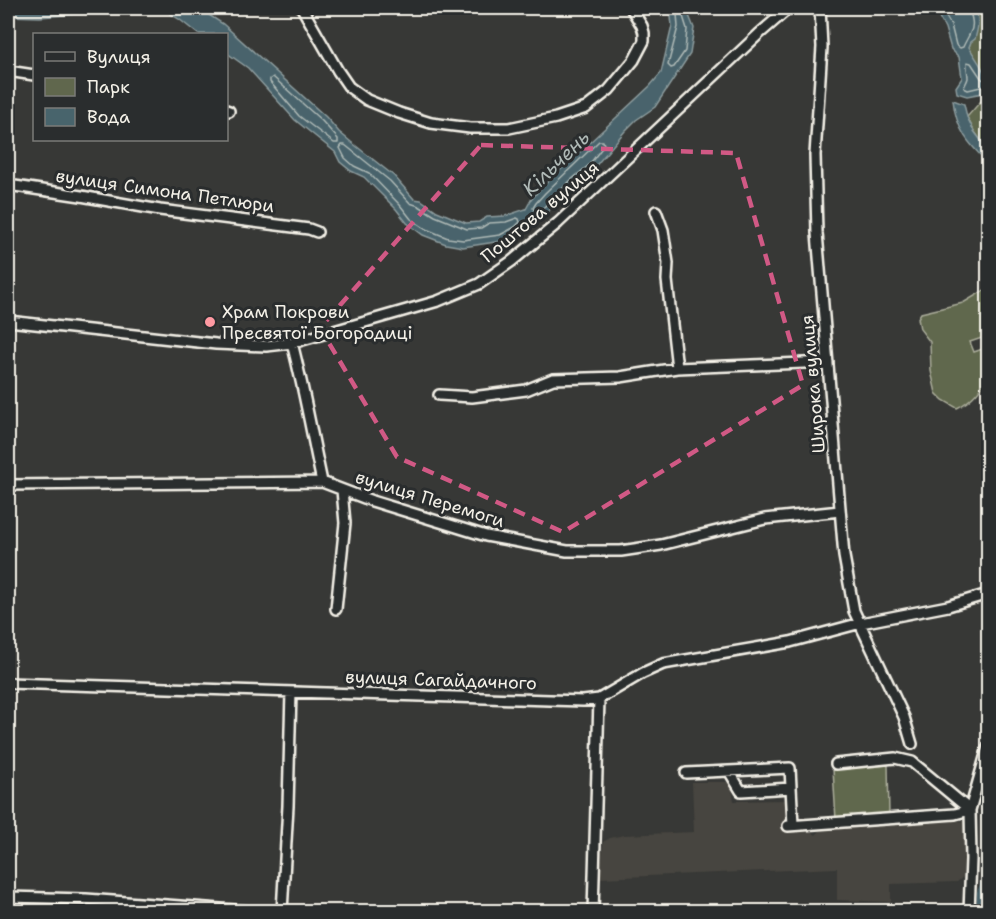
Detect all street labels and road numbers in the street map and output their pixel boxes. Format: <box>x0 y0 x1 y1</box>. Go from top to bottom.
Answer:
street label: Поштова вулиця <box>476 156 604 268</box>
street label: вулиця Симона Петлюри <box>54 164 276 218</box>
street label: Широка вулиця <box>795 314 831 454</box>
street label: вулиця Перемоги <box>352 465 508 533</box>
street label: вулиця Сагайдачного <box>345 665 537 695</box>

